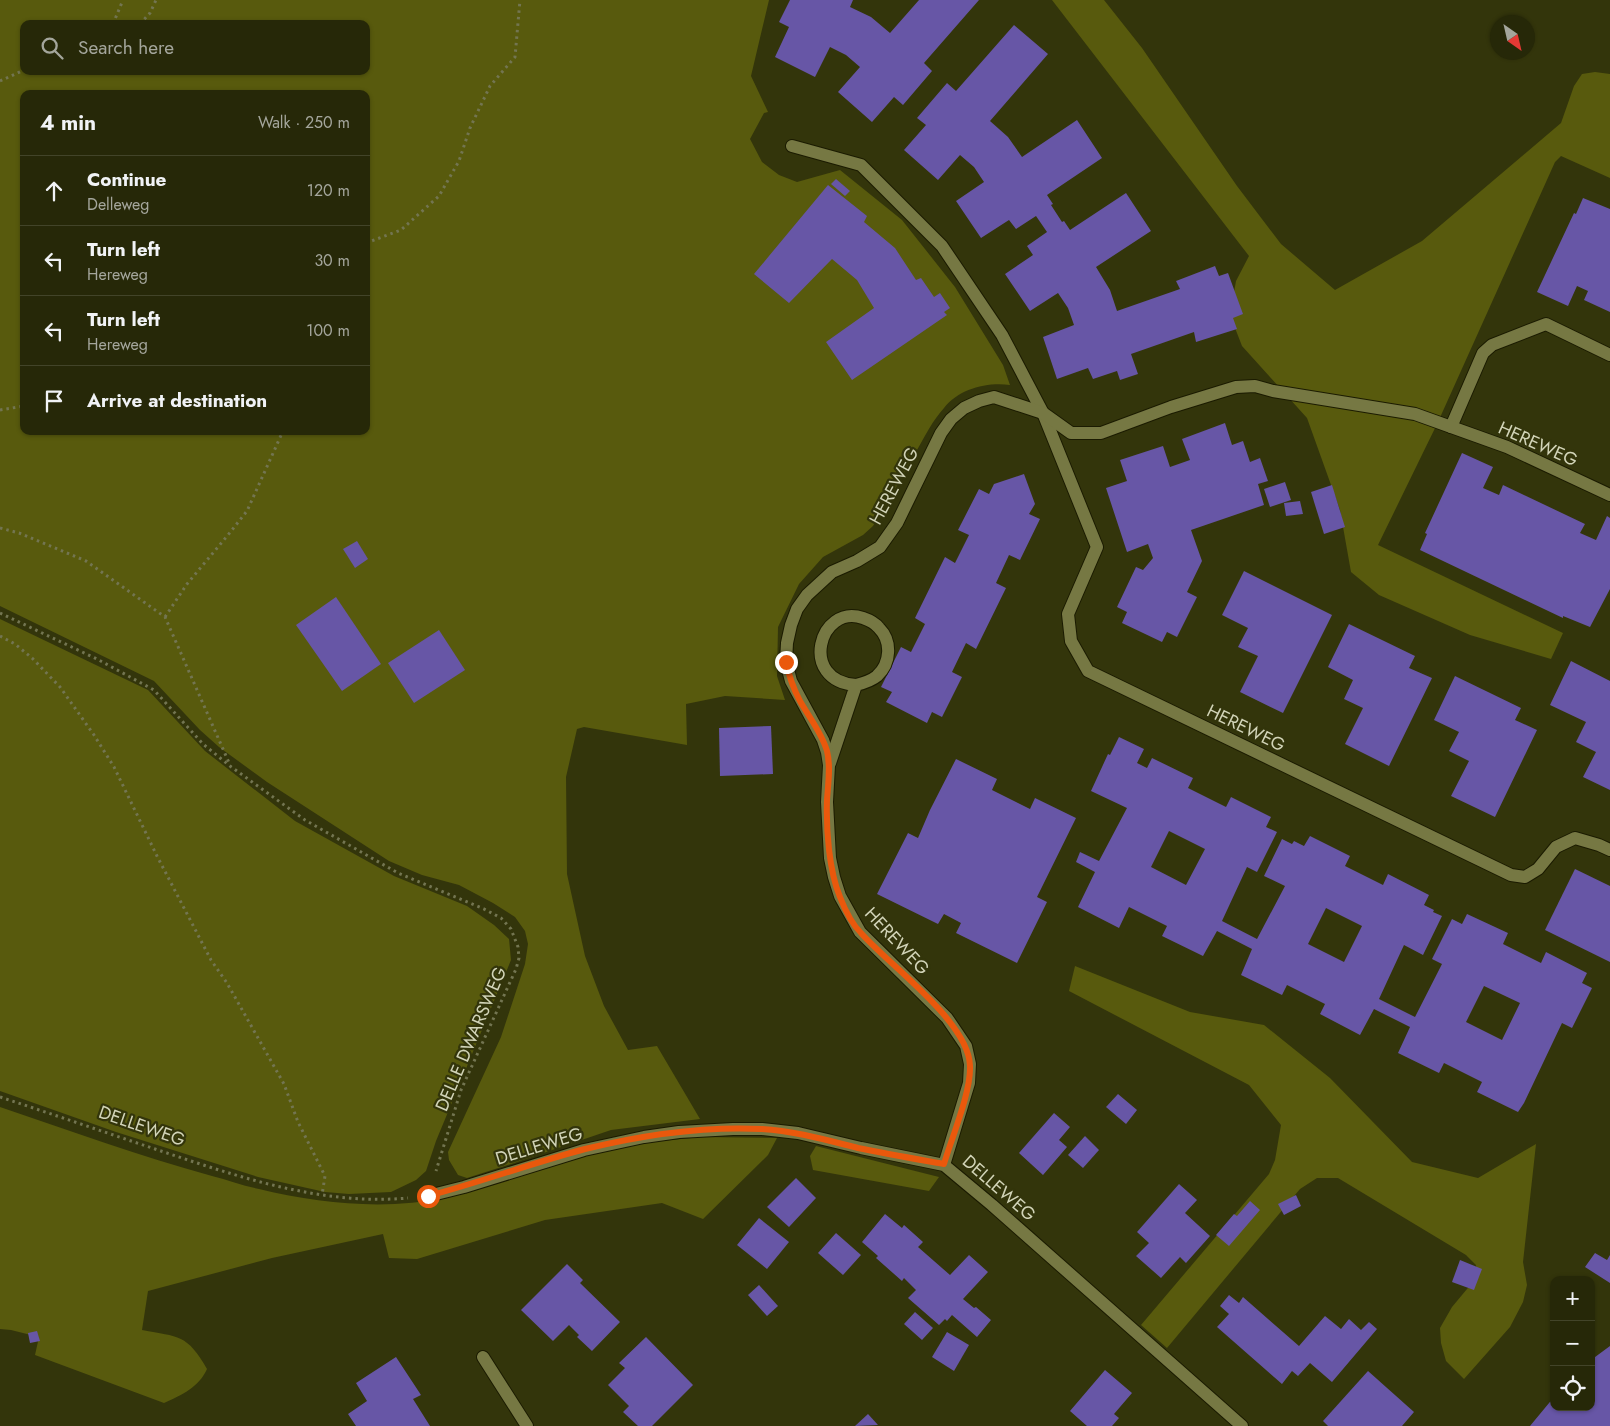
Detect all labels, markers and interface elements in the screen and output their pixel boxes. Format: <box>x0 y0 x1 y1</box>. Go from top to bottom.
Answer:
north arrow <box>1490 15 1535 60</box>
search box <box>20 20 370 75</box>
icon: search <box>38 34 66 62</box>
text: Search here <box>78 34 174 61</box>
text: 4 min <box>40 108 96 138</box>
text: Walk · 250 m <box>258 111 350 134</box>
text: Continue <box>87 166 166 193</box>
icon: ahead <box>40 177 68 205</box>
text: 120 m <box>307 179 350 202</box>
text: Delleweg <box>87 193 149 216</box>
text: Turn left <box>87 236 160 263</box>
icon: left <box>40 247 68 275</box>
text: 30 m <box>314 249 350 272</box>
text: Hereweg <box>87 263 148 286</box>
text: Turn left <box>87 306 160 333</box>
icon: left <box>40 317 68 345</box>
text: 100 m <box>306 319 350 342</box>
text: Hereweg <box>87 333 148 356</box>
icon: arrive <box>40 387 68 415</box>
text: Arrive at destination <box>87 387 267 414</box>
street label: HEREWEG <box>1494 415 1582 473</box>
street label: HEREWEG <box>863 443 925 529</box>
route end <box>775 651 798 674</box>
street label: HEREWEG <box>1202 698 1290 758</box>
street label: HEREWEG <box>859 901 935 981</box>
street label: DELLE DWARSWEG <box>429 963 513 1115</box>
street label: DELLEWEG <box>95 1099 189 1153</box>
street label: DELLEWEG <box>492 1120 586 1172</box>
street label: DELLEWEG <box>957 1149 1041 1227</box>
route start <box>417 1185 440 1208</box>
map controls <box>1550 1276 1595 1411</box>
button: + <box>1550 1276 1595 1321</box>
button: − <box>1550 1321 1595 1366</box>
button: locate <box>1550 1366 1595 1411</box>

